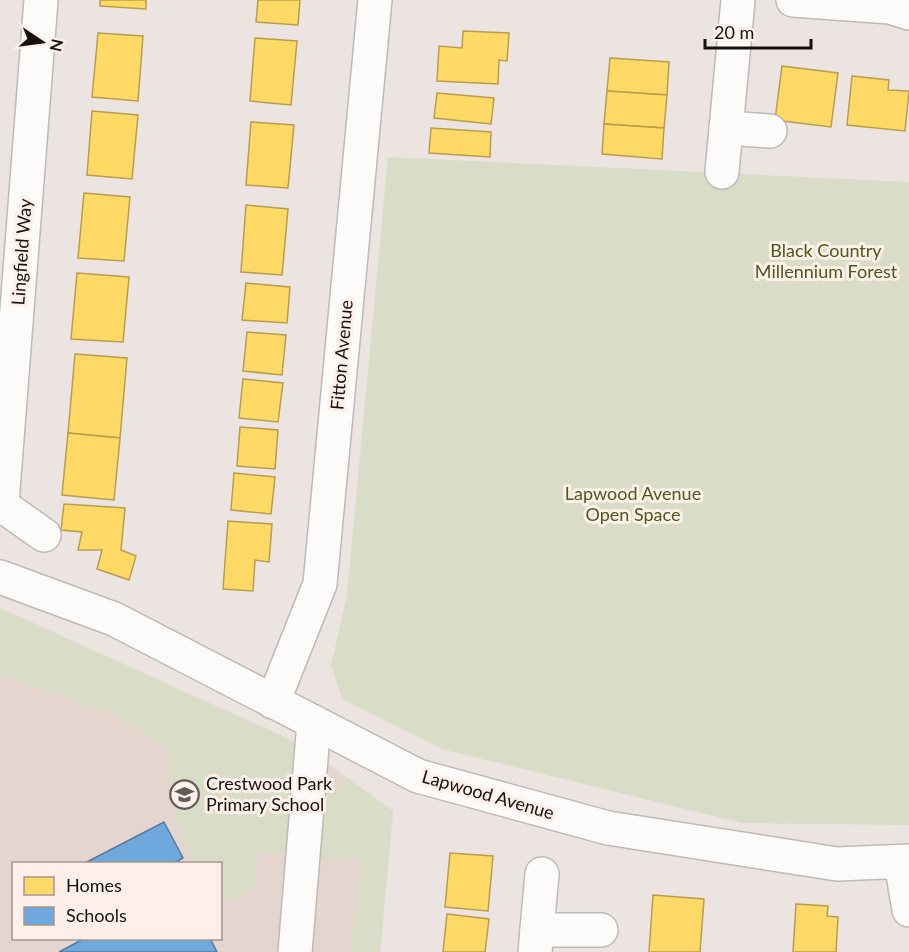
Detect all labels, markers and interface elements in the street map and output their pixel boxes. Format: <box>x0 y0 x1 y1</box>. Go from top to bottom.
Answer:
north arrow <box>12 12 72 72</box>
scale bar <box>705 12 812 50</box>
text: 20 m <box>714 21 754 43</box>
text: N <box>46 37 68 54</box>
street label: Lingfield Way <box>6 197 36 306</box>
park label: Black Country Millennium Forest <box>755 239 898 282</box>
street label: Fitton Avenue <box>325 299 357 411</box>
park label: Lapwood Avenue Open Space <box>565 482 701 525</box>
street label: Lapwood Avenue <box>420 765 557 823</box>
place label: Crestwood Park Primary School <box>206 772 333 815</box>
school or university icon: Crestwood Park Primary School <box>169 778 201 810</box>
legend <box>12 862 222 940</box>
text: Homes <box>66 874 122 896</box>
text: Schools <box>66 904 127 926</box>

